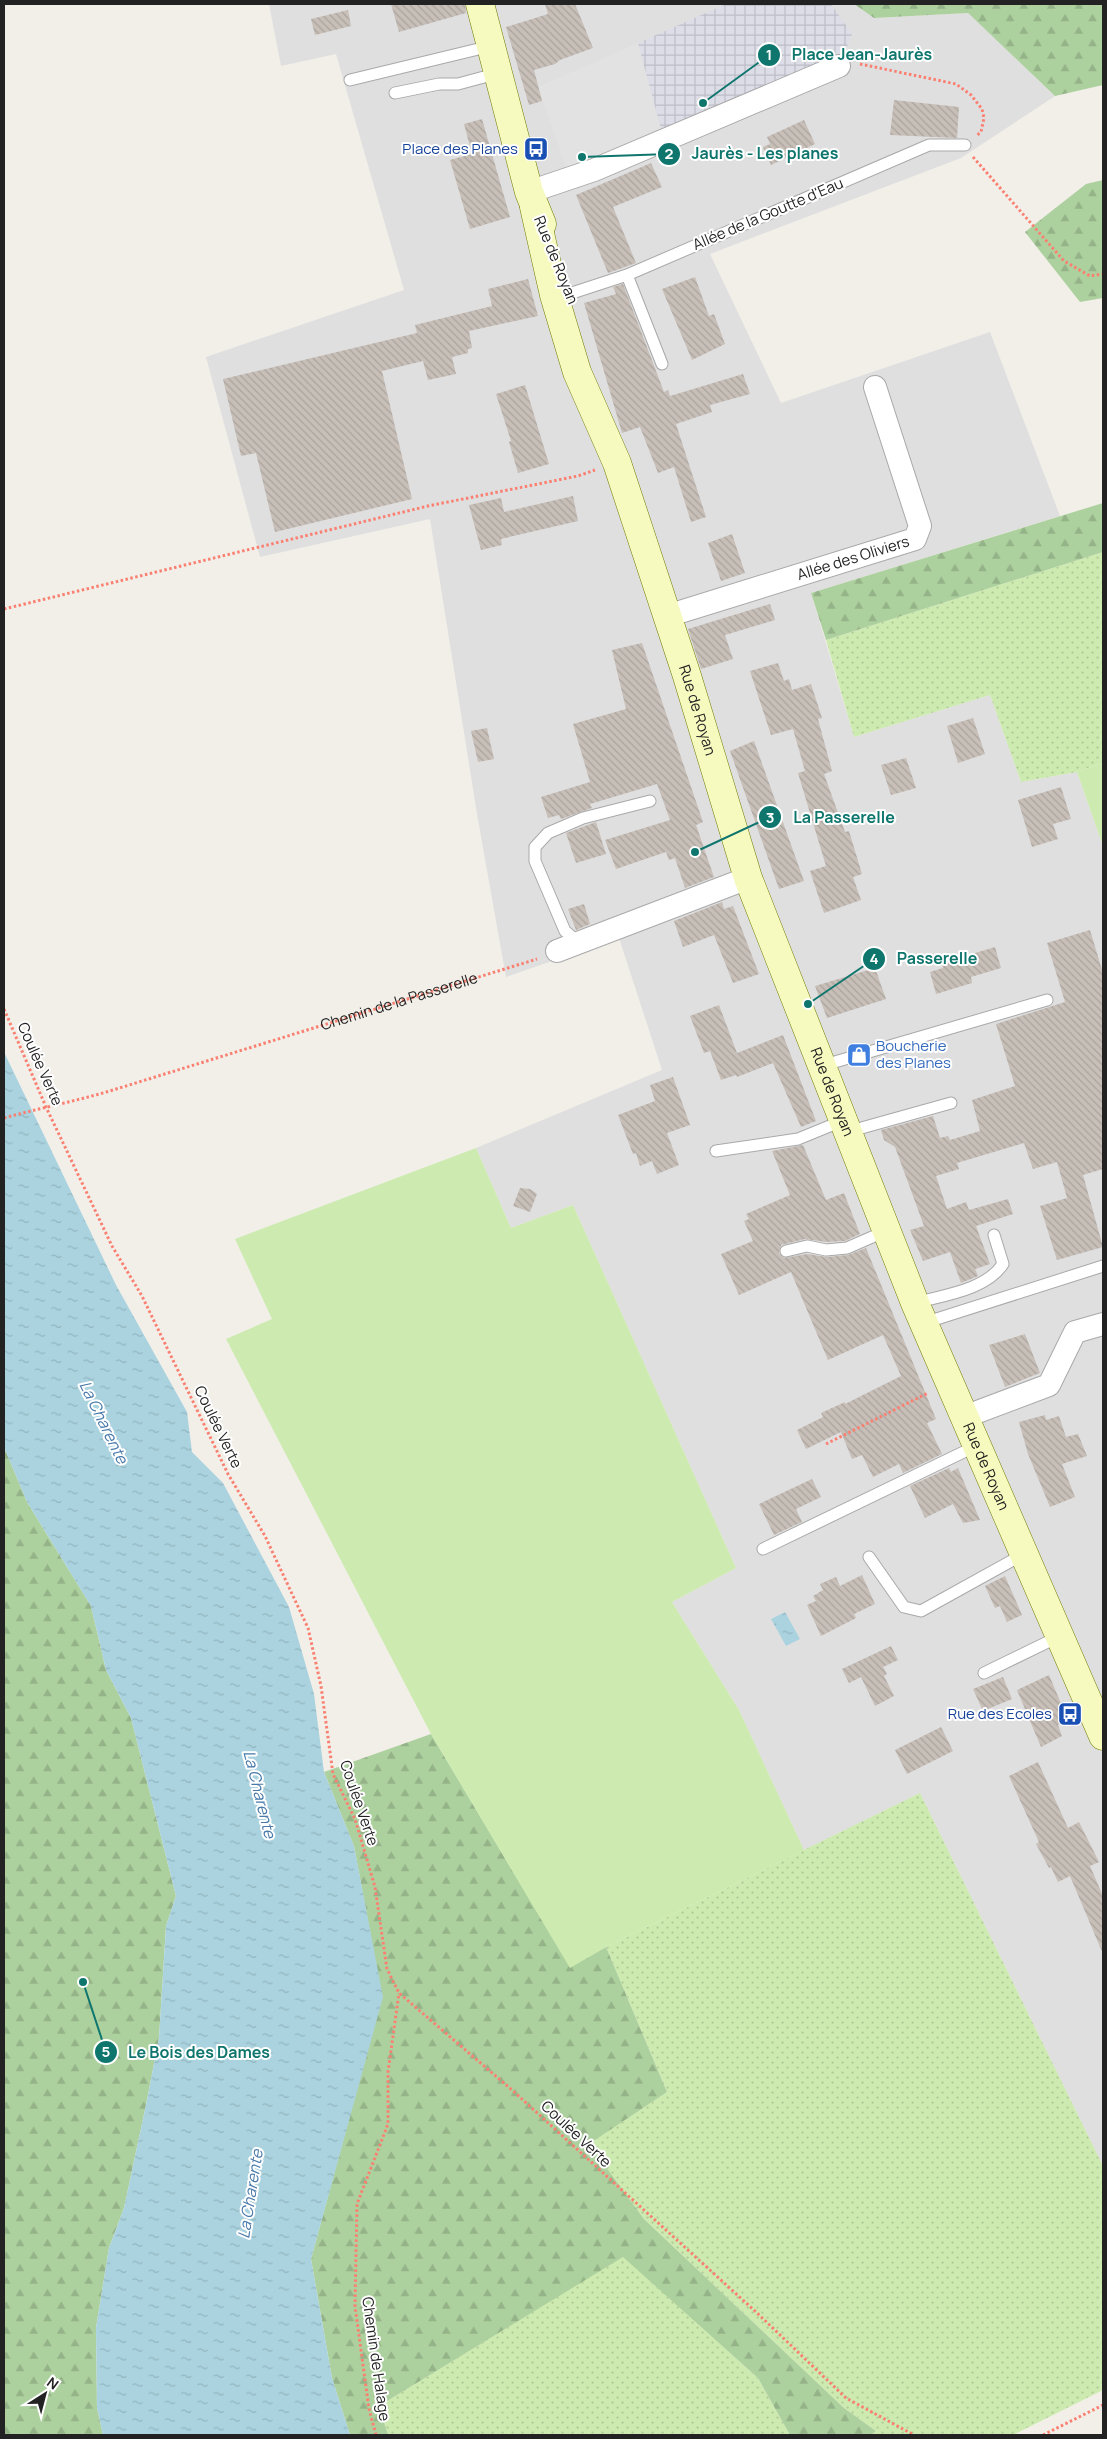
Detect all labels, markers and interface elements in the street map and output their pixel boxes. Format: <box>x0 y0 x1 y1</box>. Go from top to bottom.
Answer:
callout: Place Jean-Jaurès <box>756 39 942 70</box>
text: Place Jean-Jaurès <box>792 43 933 65</box>
text: 1 <box>766 44 772 65</box>
bus stop icon: Place des Planes <box>523 136 549 162</box>
place label: Place des Planes <box>402 138 518 159</box>
callout: Jaurès - Les planes <box>657 138 848 169</box>
text: Jaurès - Les planes <box>692 142 839 164</box>
text: 2 <box>665 143 674 164</box>
street label: Allée de la Goutte d'Eau <box>689 172 846 255</box>
street label: Rue de Royan <box>529 212 584 307</box>
street label: Allée des Oliviers <box>794 530 912 585</box>
street label: Rue de Royan <box>674 662 721 758</box>
callout: La Passerelle <box>758 802 904 833</box>
text: La Passerelle <box>793 806 895 828</box>
text: 3 <box>766 807 774 828</box>
callout: Passerelle <box>862 943 987 974</box>
text: Passerelle <box>897 947 978 969</box>
text: 4 <box>869 948 879 969</box>
street label: Chemin de la Passerelle <box>318 967 480 1035</box>
street label: Coulée Verte <box>13 1019 68 1109</box>
place label: Boucherie des Planes <box>876 1035 951 1073</box>
shop icon: Boucherie des Planes <box>846 1042 872 1068</box>
street label: Rue de Royan <box>806 1044 859 1139</box>
water label: La Charente <box>74 1377 134 1469</box>
street label: Coulée Verte <box>189 1382 248 1472</box>
street label: Rue de Royan <box>958 1419 1015 1513</box>
bus stop icon: Rue des Ecoles <box>1057 1701 1083 1727</box>
place label: Rue des Ecoles <box>948 1703 1052 1724</box>
water label: La Charente <box>238 1748 282 1842</box>
street label: Coulée Verte <box>335 1757 384 1849</box>
callout: Le Bois des Dames <box>93 2037 280 2068</box>
text: 5 <box>102 2041 111 2062</box>
text: Le Bois des Dames <box>128 2041 270 2063</box>
street label: Coulée Verte <box>537 2095 616 2172</box>
water label: La Charente <box>232 2146 268 2240</box>
street label: Chemin de Halage <box>357 2296 396 2423</box>
north arrow <box>20 2369 70 2419</box>
text: N <box>43 2372 63 2394</box>

